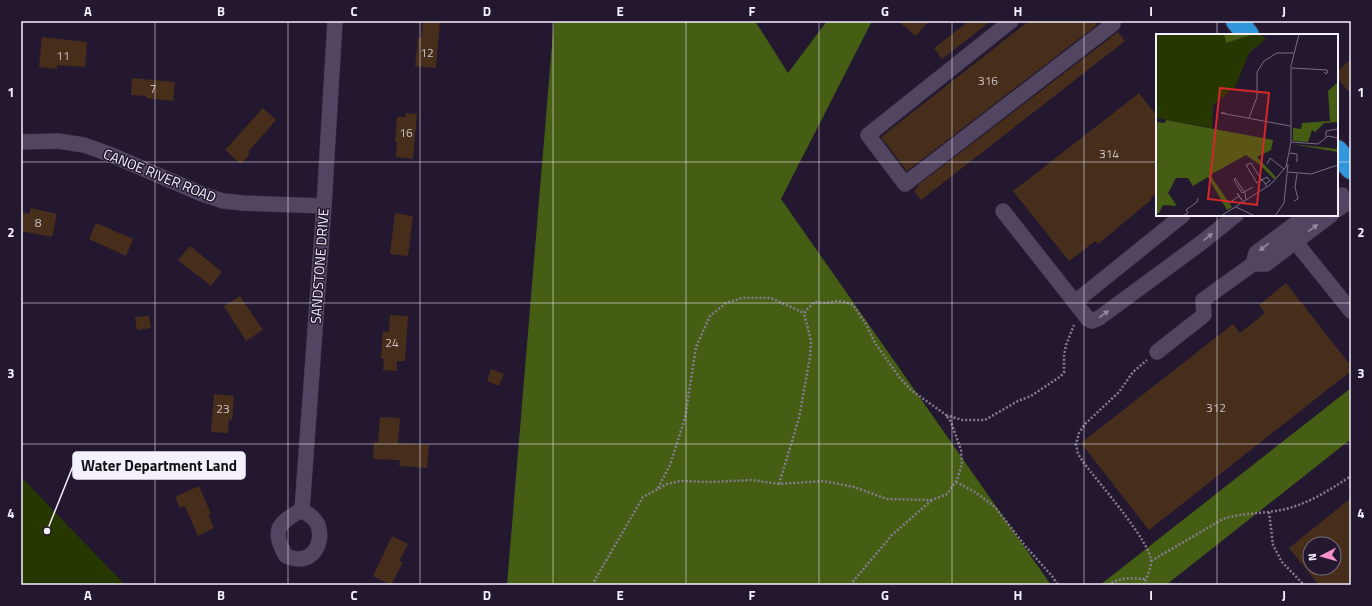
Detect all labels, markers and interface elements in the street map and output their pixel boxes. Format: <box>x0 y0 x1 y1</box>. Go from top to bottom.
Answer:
text: A <box>84 1 92 21</box>
text: B <box>217 1 225 21</box>
text: C <box>350 1 358 21</box>
text: D <box>483 1 491 21</box>
text: E <box>616 1 624 21</box>
text: F <box>749 1 756 21</box>
text: G <box>881 1 889 21</box>
text: H <box>1014 1 1022 21</box>
text: I <box>1149 1 1153 21</box>
text: J <box>1282 1 1286 21</box>
inset map <box>1156 34 1338 216</box>
house number: 12 <box>420 43 434 62</box>
house number: 11 <box>56 46 70 65</box>
house number: 316 <box>978 71 998 90</box>
house number: 7 <box>150 79 156 98</box>
text: 1 <box>7 82 15 102</box>
text: 1 <box>1357 82 1365 102</box>
house number: 16 <box>399 123 413 142</box>
street label: CANOE RIVER ROAD <box>100 143 220 207</box>
house number: 314 <box>1099 144 1119 163</box>
street label: SANDSTONE DRIVE <box>304 207 334 324</box>
house number: 8 <box>35 213 42 232</box>
text: 2 <box>7 222 15 242</box>
text: 2 <box>1357 222 1365 242</box>
one-way arrow <box>1308 225 1318 233</box>
one-way arrow <box>1203 233 1213 241</box>
one-way arrow <box>1259 243 1270 251</box>
one-way arrow <box>1098 310 1109 318</box>
house number: 24 <box>385 333 399 352</box>
text: 3 <box>7 363 15 383</box>
text: 3 <box>1357 363 1365 383</box>
house number: 312 <box>1206 398 1226 417</box>
house number: 23 <box>216 399 230 418</box>
callout: Water Department Land <box>73 452 245 479</box>
text: Water Department Land <box>81 454 237 477</box>
text: 4 <box>7 503 15 523</box>
text: 4 <box>1357 503 1365 523</box>
north arrow <box>1302 536 1342 576</box>
text: N <box>1304 552 1320 562</box>
text: A <box>84 585 92 605</box>
text: B <box>217 585 225 605</box>
text: C <box>350 585 358 605</box>
text: D <box>483 585 491 605</box>
text: E <box>616 585 624 605</box>
text: F <box>749 585 756 605</box>
text: G <box>881 585 889 605</box>
text: H <box>1014 585 1022 605</box>
text: I <box>1149 585 1153 605</box>
text: J <box>1282 585 1286 605</box>

